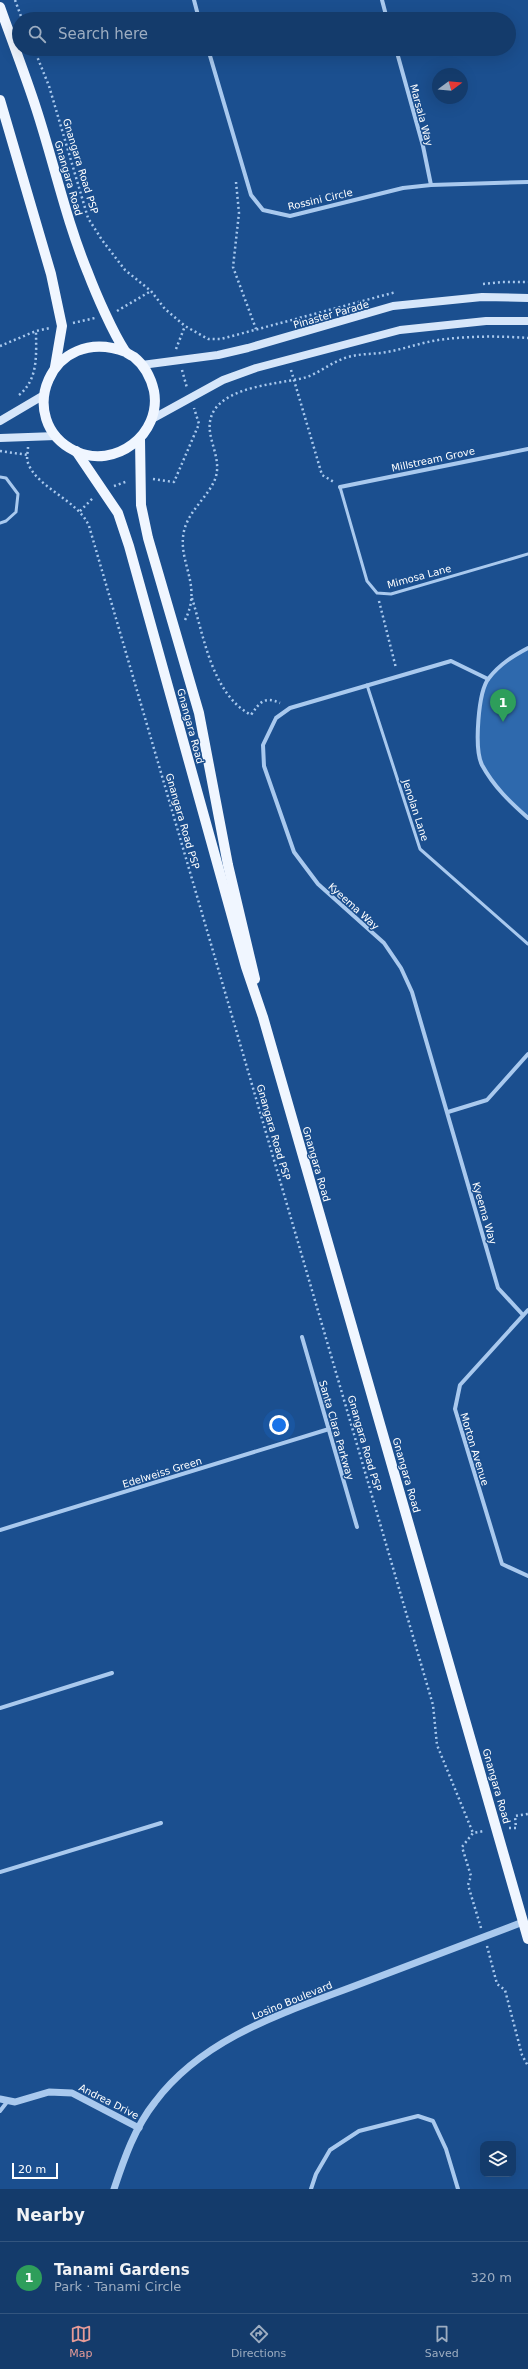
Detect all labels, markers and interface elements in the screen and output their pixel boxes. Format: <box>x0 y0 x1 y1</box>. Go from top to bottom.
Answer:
search box <box>12 12 516 56</box>
icon: search <box>26 23 48 45</box>
text: Search here <box>58 25 148 43</box>
north arrow <box>432 68 468 104</box>
street label: Marsala Way <box>408 83 435 147</box>
street label: Gnangara Road PSP <box>61 117 101 215</box>
street label: Gnangara Road <box>53 139 85 217</box>
street label: Rossini Circle <box>287 187 354 212</box>
street label: Pinaster Parade <box>292 298 370 331</box>
street label: Millstream Grove <box>390 445 476 474</box>
street label: Mimosa Lane <box>386 563 452 590</box>
street label: Gnangara Road <box>175 687 206 765</box>
pin: 1 <box>490 689 516 722</box>
street label: Gnangara Road PSP <box>164 772 201 870</box>
street label: Jenolan Lane <box>400 777 431 842</box>
street label: Kyeema Way <box>326 881 381 932</box>
street label: Gnangara Road PSP <box>255 1083 292 1181</box>
street label: Gnangara Road <box>301 1125 332 1203</box>
street label: Kyeema Way <box>470 1181 499 1246</box>
street label: Santa Clara Parkway <box>317 1379 356 1481</box>
street label: Gnangara Road PSP <box>346 1394 383 1492</box>
street label: Morton Avenue <box>458 1411 491 1487</box>
your location <box>269 1415 289 1435</box>
street label: Gnangara Road <box>391 1436 422 1514</box>
street label: Edelweiss Green <box>121 1455 203 1490</box>
street label: Gnangara Road <box>481 1747 512 1825</box>
street label: Losino Boulevard <box>250 1979 334 2022</box>
street label: Andrea Drive <box>77 2082 140 2121</box>
map controls <box>480 2141 516 2177</box>
button: layers <box>480 2141 516 2177</box>
scale bar <box>12 2161 58 2180</box>
text: 20 m <box>18 2163 46 2176</box>
text: Nearby <box>16 2205 85 2225</box>
text: Tanami Gardens <box>54 2261 190 2279</box>
text: 1 <box>24 2270 34 2285</box>
text: 320 m <box>470 2270 512 2285</box>
text: Park · Tanami Circle <box>54 2279 181 2294</box>
tab: Map <box>69 2323 92 2360</box>
tab: Directions <box>231 2323 286 2360</box>
tab: Saved <box>425 2323 459 2360</box>

